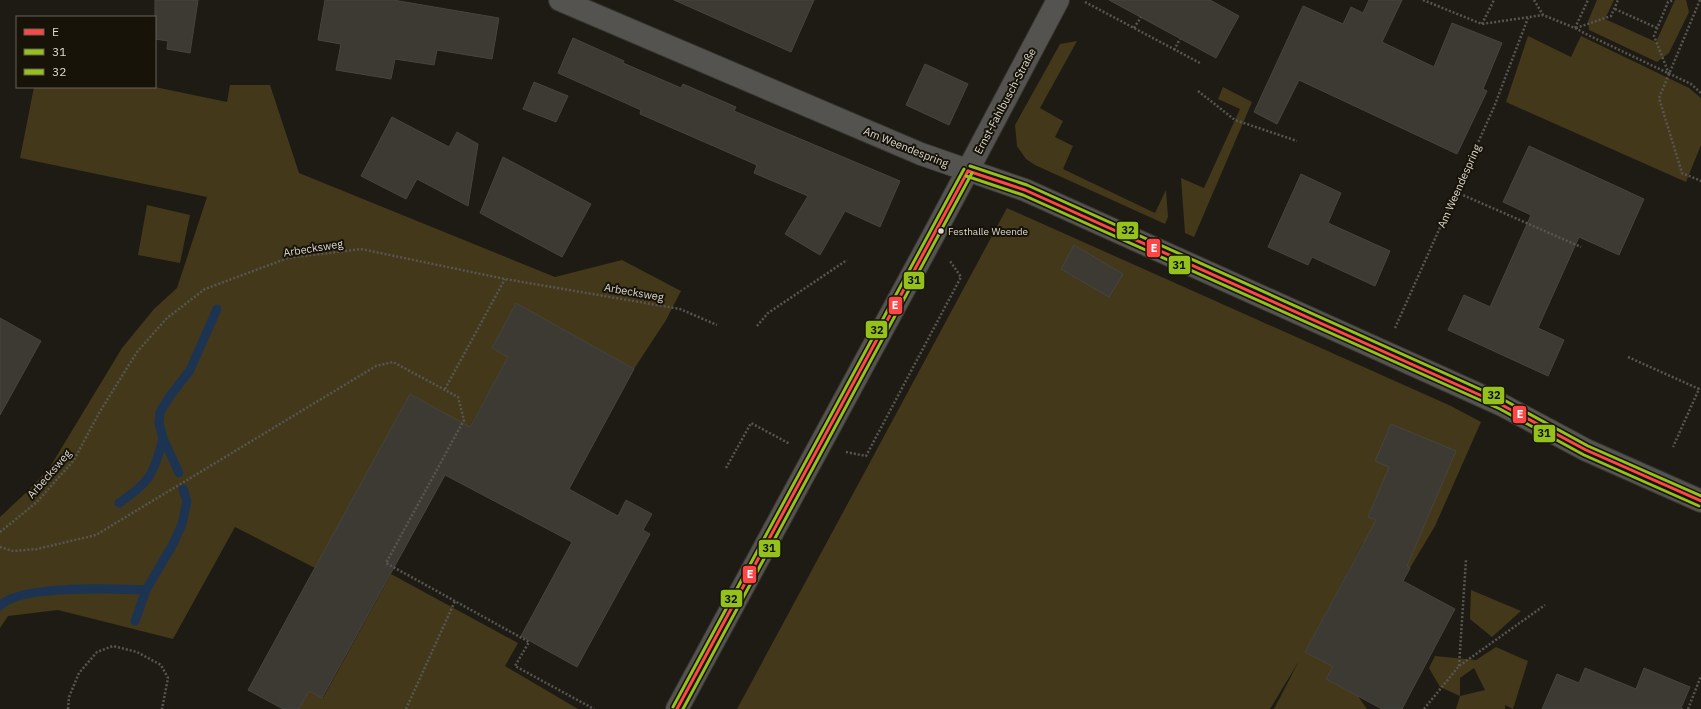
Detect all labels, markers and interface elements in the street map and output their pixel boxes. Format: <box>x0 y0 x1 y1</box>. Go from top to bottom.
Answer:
legend <box>16 16 156 88</box>
text: E <box>52 24 59 39</box>
text: 31 <box>52 44 66 59</box>
street label: Ernst-Fahlbusch-Straße <box>971 46 1039 156</box>
text: 32 <box>52 64 66 79</box>
street label: Am Weendespring <box>862 124 951 170</box>
street label: Am Weendespring <box>1434 142 1484 230</box>
line badge: 32 <box>1116 221 1139 240</box>
text: 32 <box>1121 223 1135 237</box>
place label: Festhalle Weende <box>948 225 1029 238</box>
marker: Festhalle Weende <box>936 226 946 236</box>
street label: Arbecksweg <box>282 236 344 260</box>
line badge: E <box>1146 238 1161 258</box>
text: E <box>1151 241 1158 255</box>
line badge: 31 <box>1168 255 1191 275</box>
text: 31 <box>1172 258 1186 272</box>
line badge: 31 <box>903 271 925 290</box>
text: 31 <box>907 273 921 287</box>
street label: Arbecksweg <box>603 280 665 304</box>
line badge: E <box>888 296 903 315</box>
text: E <box>892 298 899 312</box>
line badge: 32 <box>865 320 888 339</box>
text: 32 <box>870 323 884 337</box>
line badge: 32 <box>1482 386 1505 405</box>
text: 32 <box>1487 388 1501 402</box>
line badge: E <box>1512 405 1527 424</box>
text: E <box>1517 407 1524 421</box>
line badge: 31 <box>1533 424 1556 443</box>
text: 31 <box>1537 426 1551 440</box>
street label: Arbecksweg <box>24 447 74 501</box>
line badge: 31 <box>758 539 781 558</box>
text: 31 <box>762 541 776 555</box>
line badge: E <box>742 565 757 584</box>
text: E <box>747 567 754 581</box>
line badge: 32 <box>720 589 743 608</box>
text: 32 <box>724 592 738 606</box>

